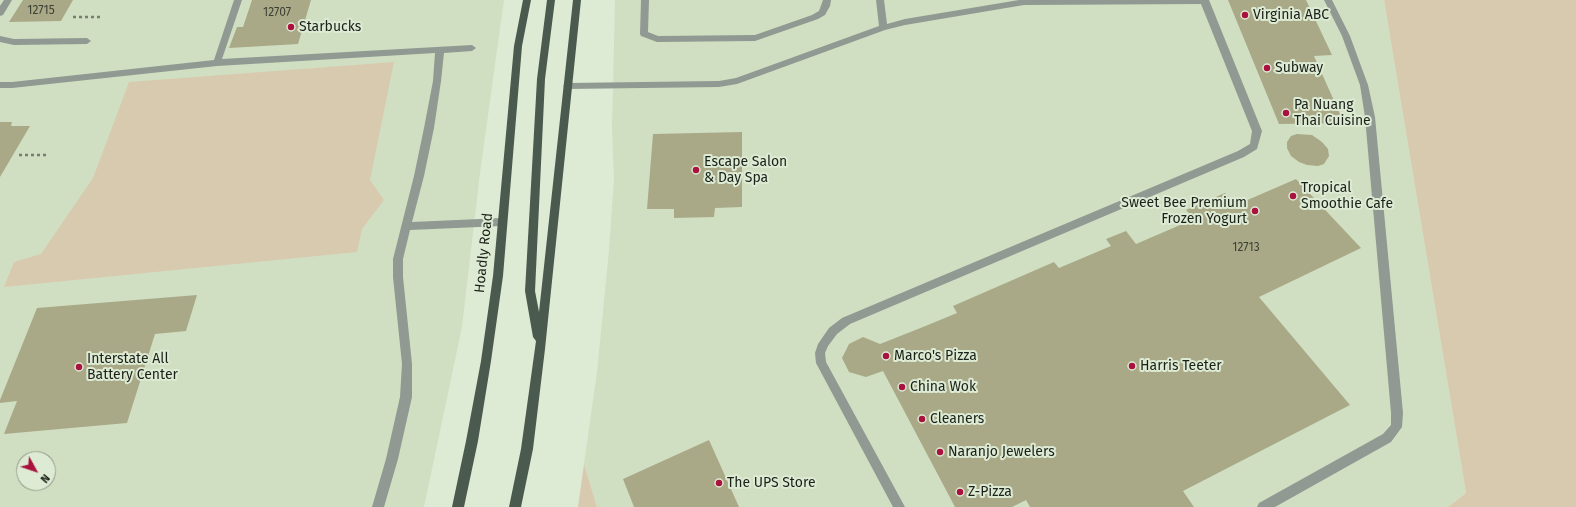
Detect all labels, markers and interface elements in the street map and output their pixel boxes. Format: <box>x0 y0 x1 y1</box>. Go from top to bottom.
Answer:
house number: 12715 <box>27 4 55 18</box>
house number: 12707 <box>263 6 291 20</box>
place label: Virginia ABC <box>1253 7 1329 23</box>
marker: Virginia ABC <box>1240 10 1250 20</box>
place label: Starbucks <box>299 19 361 35</box>
marker: Starbucks <box>286 22 296 32</box>
place label: Subway <box>1275 60 1323 76</box>
marker: Subway <box>1262 63 1272 73</box>
place label: Pa Nuang Thai Cuisine <box>1294 97 1371 130</box>
marker: Pa Nuang Thai Cuisine <box>1281 108 1291 118</box>
place label: Escape Salon & Day Spa <box>704 154 787 186</box>
marker: Escape Salon & Day Spa <box>691 165 701 175</box>
place label: Tropical Smoothie Cafe <box>1301 180 1393 212</box>
marker: Tropical Smoothie Cafe <box>1288 191 1298 201</box>
place label: Sweet Bee Premium Frozen Yogurt <box>1121 195 1247 228</box>
marker: Sweet Bee Premium Frozen Yogurt <box>1250 206 1260 216</box>
street label: Hoadly Road <box>471 212 497 294</box>
house number: 12713 <box>1232 241 1260 255</box>
place label: Marco's Pizza <box>894 348 977 364</box>
place label: Interstate All Battery Center <box>87 351 178 384</box>
marker: Marco's Pizza <box>881 351 891 361</box>
place label: Harris Teeter <box>1140 358 1222 374</box>
marker: Harris Teeter <box>1127 361 1137 371</box>
marker: Interstate All Battery Center <box>74 362 84 372</box>
place label: China Wok <box>910 379 976 395</box>
marker: China Wok <box>897 382 907 392</box>
place label: Cleaners <box>930 411 984 427</box>
marker: Cleaners <box>917 414 927 424</box>
place label: Naranjo Jewelers <box>948 444 1055 460</box>
marker: Naranjo Jewelers <box>935 447 945 457</box>
north arrow <box>16 451 56 491</box>
text: N <box>37 471 52 485</box>
place label: The UPS Store <box>727 475 816 491</box>
marker: The UPS Store <box>714 478 724 488</box>
place label: Z-Pizza <box>968 484 1012 500</box>
marker: Z-Pizza <box>955 487 965 497</box>

